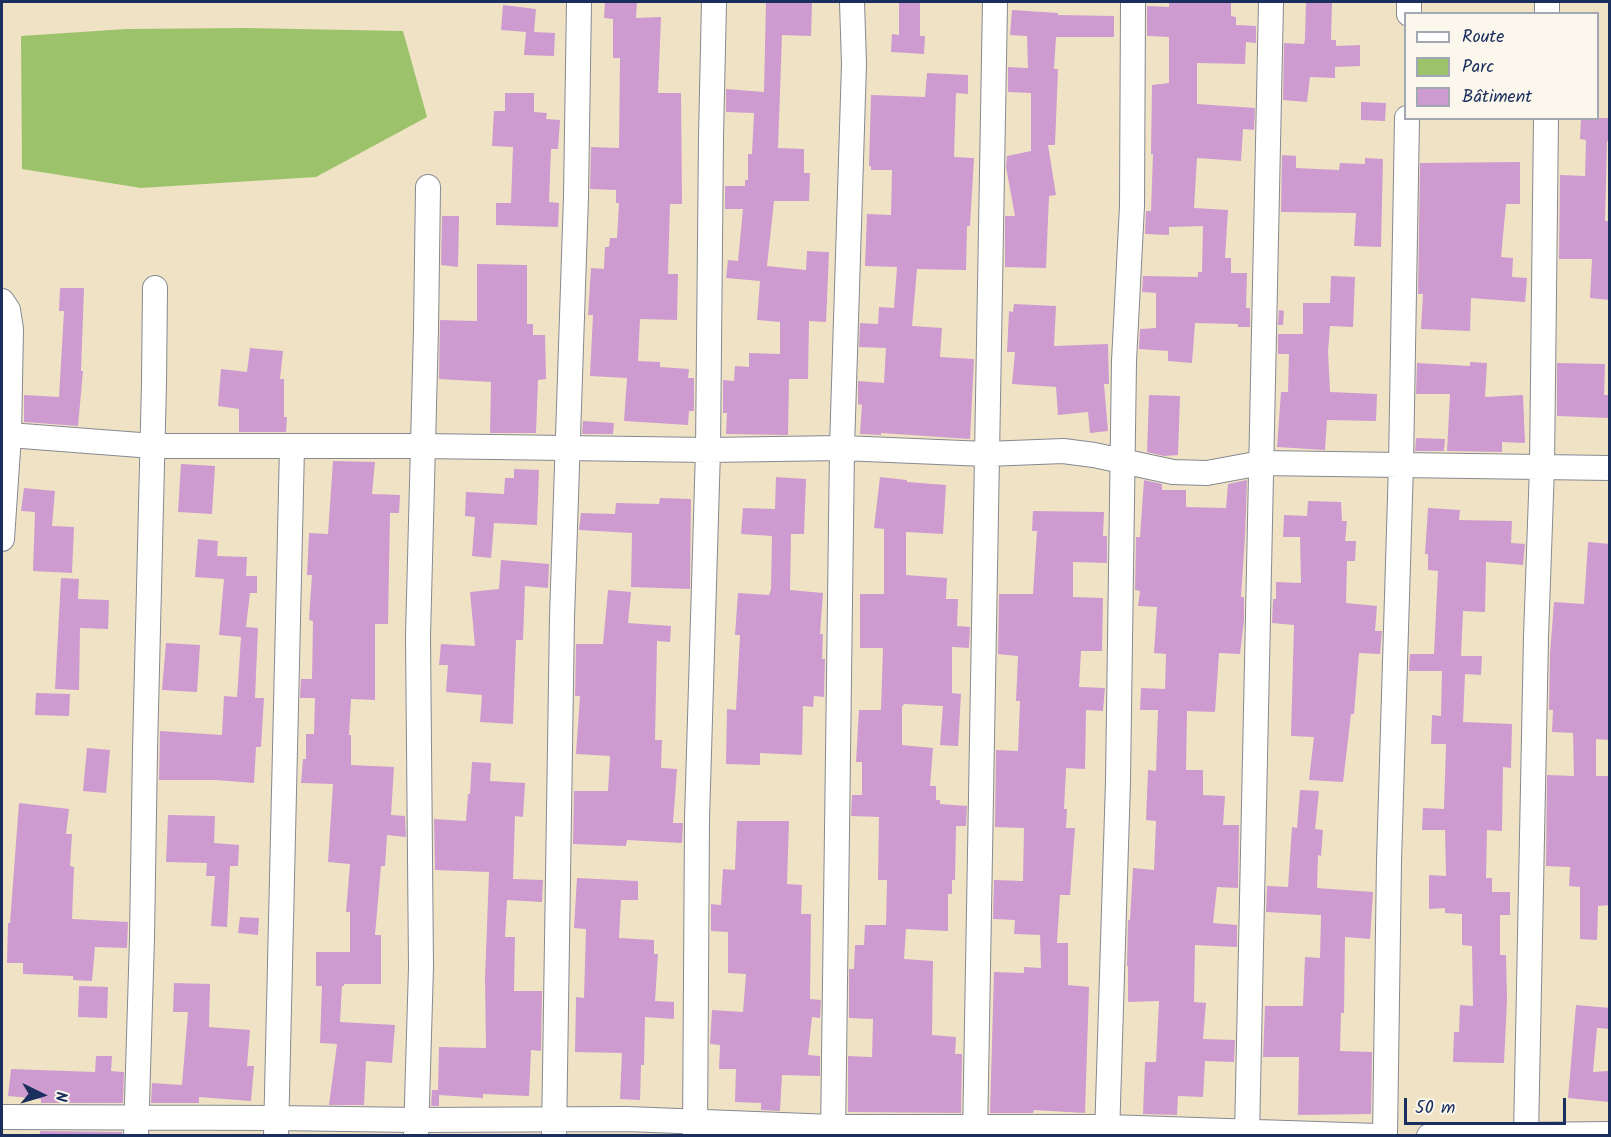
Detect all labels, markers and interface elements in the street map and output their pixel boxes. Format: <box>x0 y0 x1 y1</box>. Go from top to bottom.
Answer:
legend <box>1404 12 1599 120</box>
text: Route <box>1462 23 1504 52</box>
text: Parc <box>1462 53 1494 82</box>
text: Bâtiment <box>1462 83 1532 112</box>
north arrow <box>12 1065 72 1125</box>
scale bar <box>1407 1086 1569 1124</box>
text: N <box>48 1090 73 1103</box>
text: 50 m <box>1415 1094 1455 1123</box>

